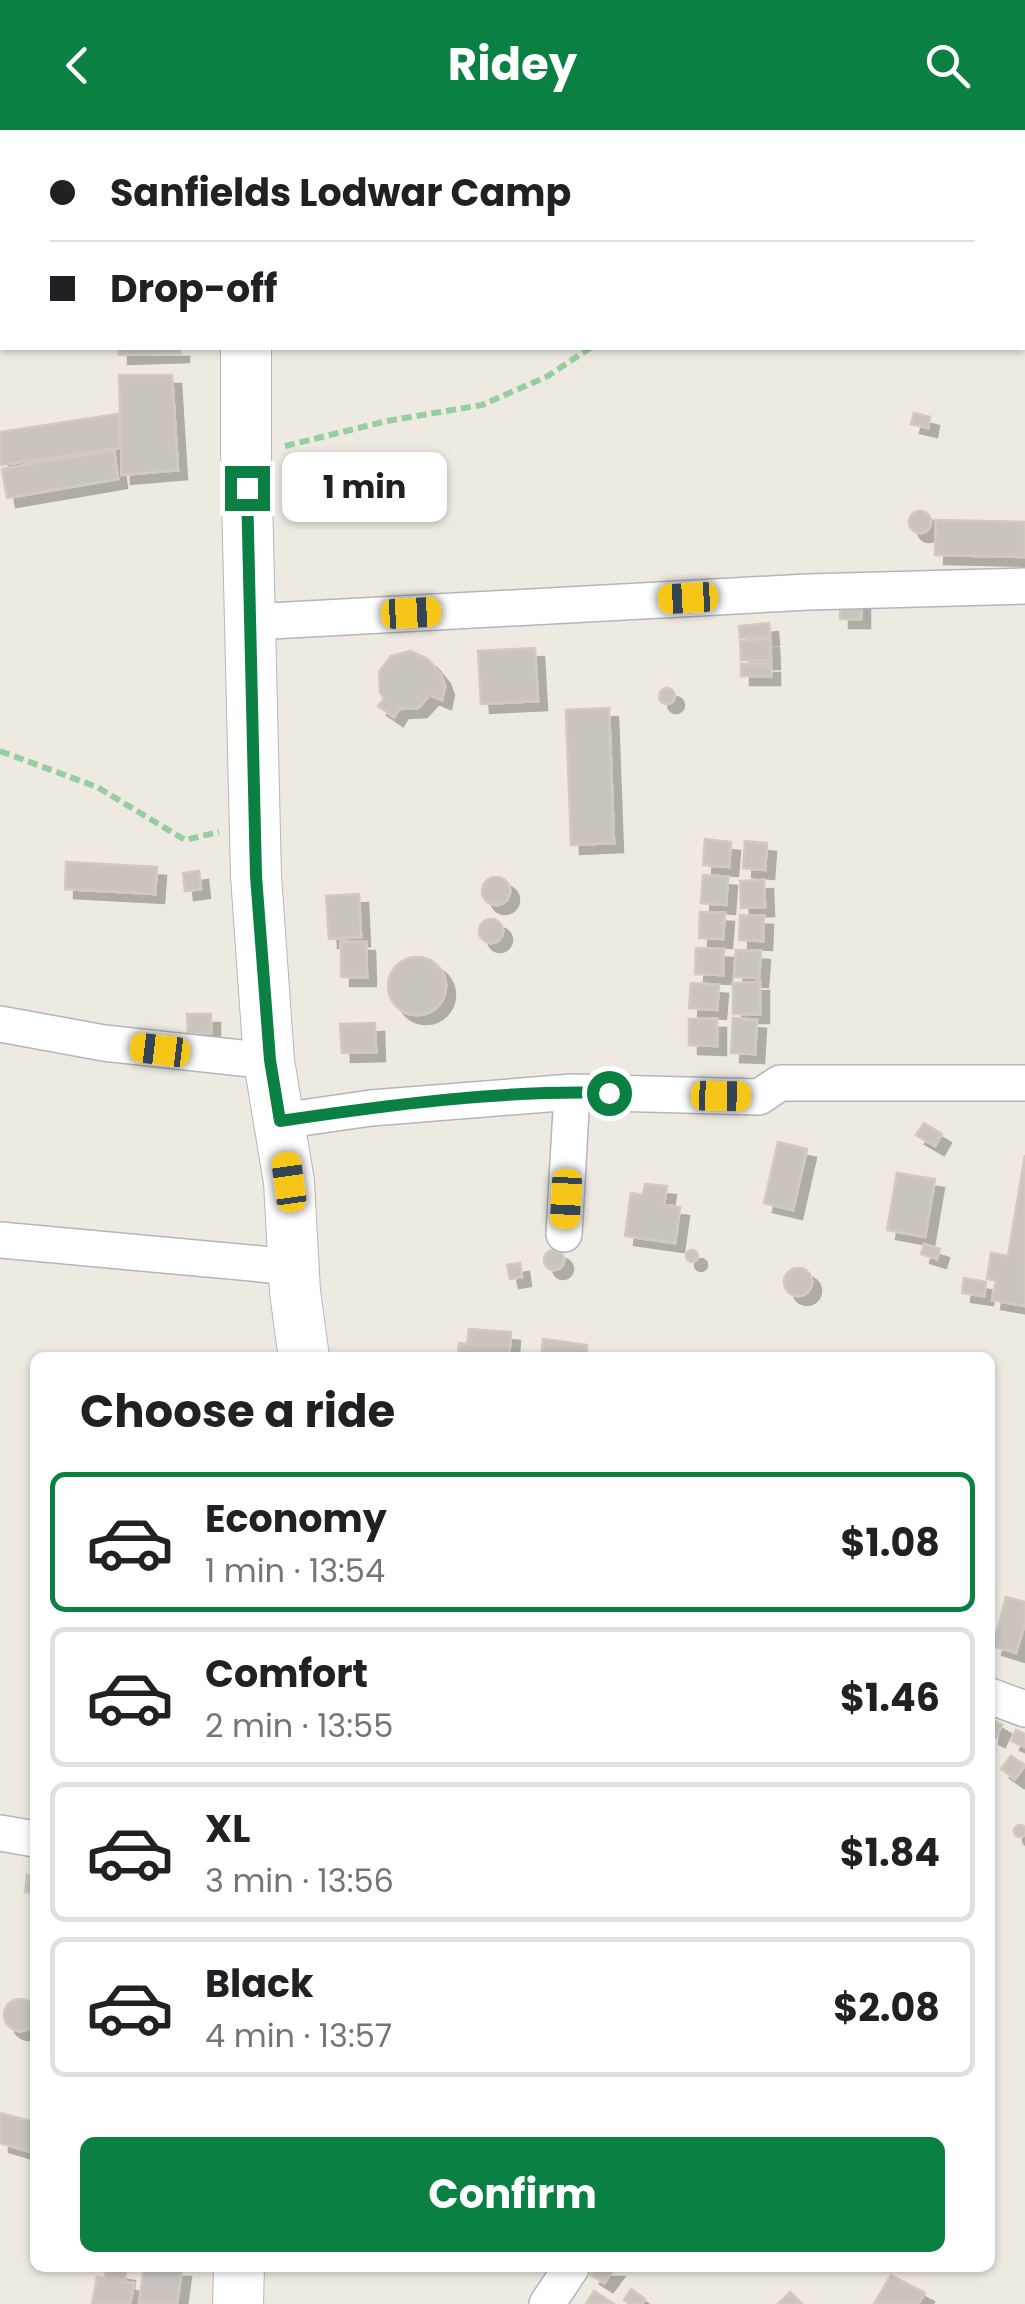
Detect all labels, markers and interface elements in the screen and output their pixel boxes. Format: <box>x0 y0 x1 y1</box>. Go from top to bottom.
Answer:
text: Ridey <box>448 33 577 96</box>
icon: back <box>50 38 105 93</box>
icon: search <box>920 38 975 93</box>
text: Sanfields Lodwar Camp <box>110 166 571 219</box>
text: Drop-off <box>110 262 278 315</box>
callout: 1 min <box>282 453 447 523</box>
text: 1 min <box>323 464 406 509</box>
route end <box>225 466 270 511</box>
car <box>657 581 719 615</box>
car <box>380 596 442 630</box>
car <box>128 1031 192 1069</box>
route start <box>587 1071 632 1116</box>
car <box>691 1080 751 1112</box>
car <box>270 1150 308 1214</box>
car <box>549 1168 583 1230</box>
text: Choose a ride <box>80 1380 395 1443</box>
text: Economy <box>205 1492 387 1545</box>
icon: car <box>85 1497 175 1587</box>
text: $1.08 <box>841 1516 940 1569</box>
text: 1 min · 13:54 <box>205 1548 385 1593</box>
text: Comfort <box>205 1647 368 1700</box>
icon: car <box>85 1652 175 1742</box>
text: $1.46 <box>840 1671 940 1724</box>
text: 2 min · 13:55 <box>205 1703 393 1748</box>
text: XL <box>205 1802 250 1855</box>
icon: car <box>85 1807 175 1897</box>
text: $1.84 <box>840 1826 940 1879</box>
text: 3 min · 13:56 <box>205 1858 394 1903</box>
text: Black <box>205 1957 314 2010</box>
icon: car <box>85 1962 175 2052</box>
text: $2.08 <box>833 1981 940 2034</box>
text: 4 min · 13:57 <box>205 2013 392 2058</box>
button: Confirm <box>80 2137 945 2252</box>

